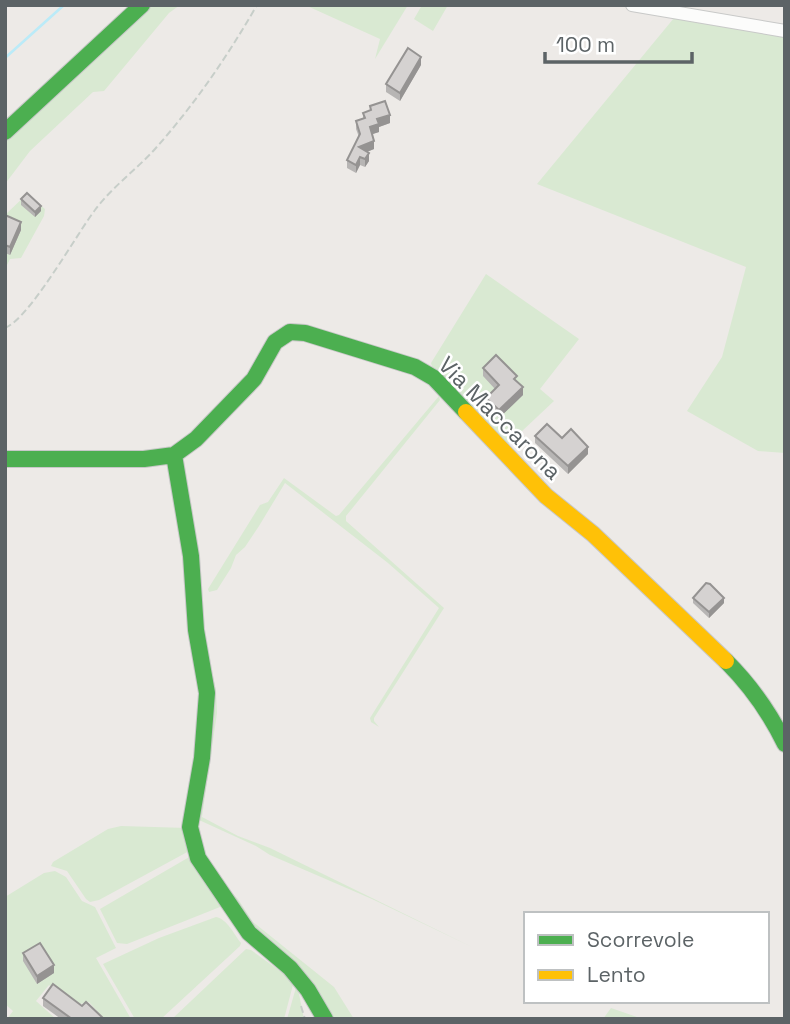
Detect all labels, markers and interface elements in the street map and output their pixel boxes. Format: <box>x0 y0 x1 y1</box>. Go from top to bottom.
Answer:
scale bar <box>545 21 692 65</box>
text: 100 m <box>556 31 615 58</box>
street label: Via Maccarona <box>432 350 568 486</box>
legend <box>524 912 769 1003</box>
text: Scorrevole <box>587 926 694 953</box>
text: Lento <box>587 961 646 988</box>

